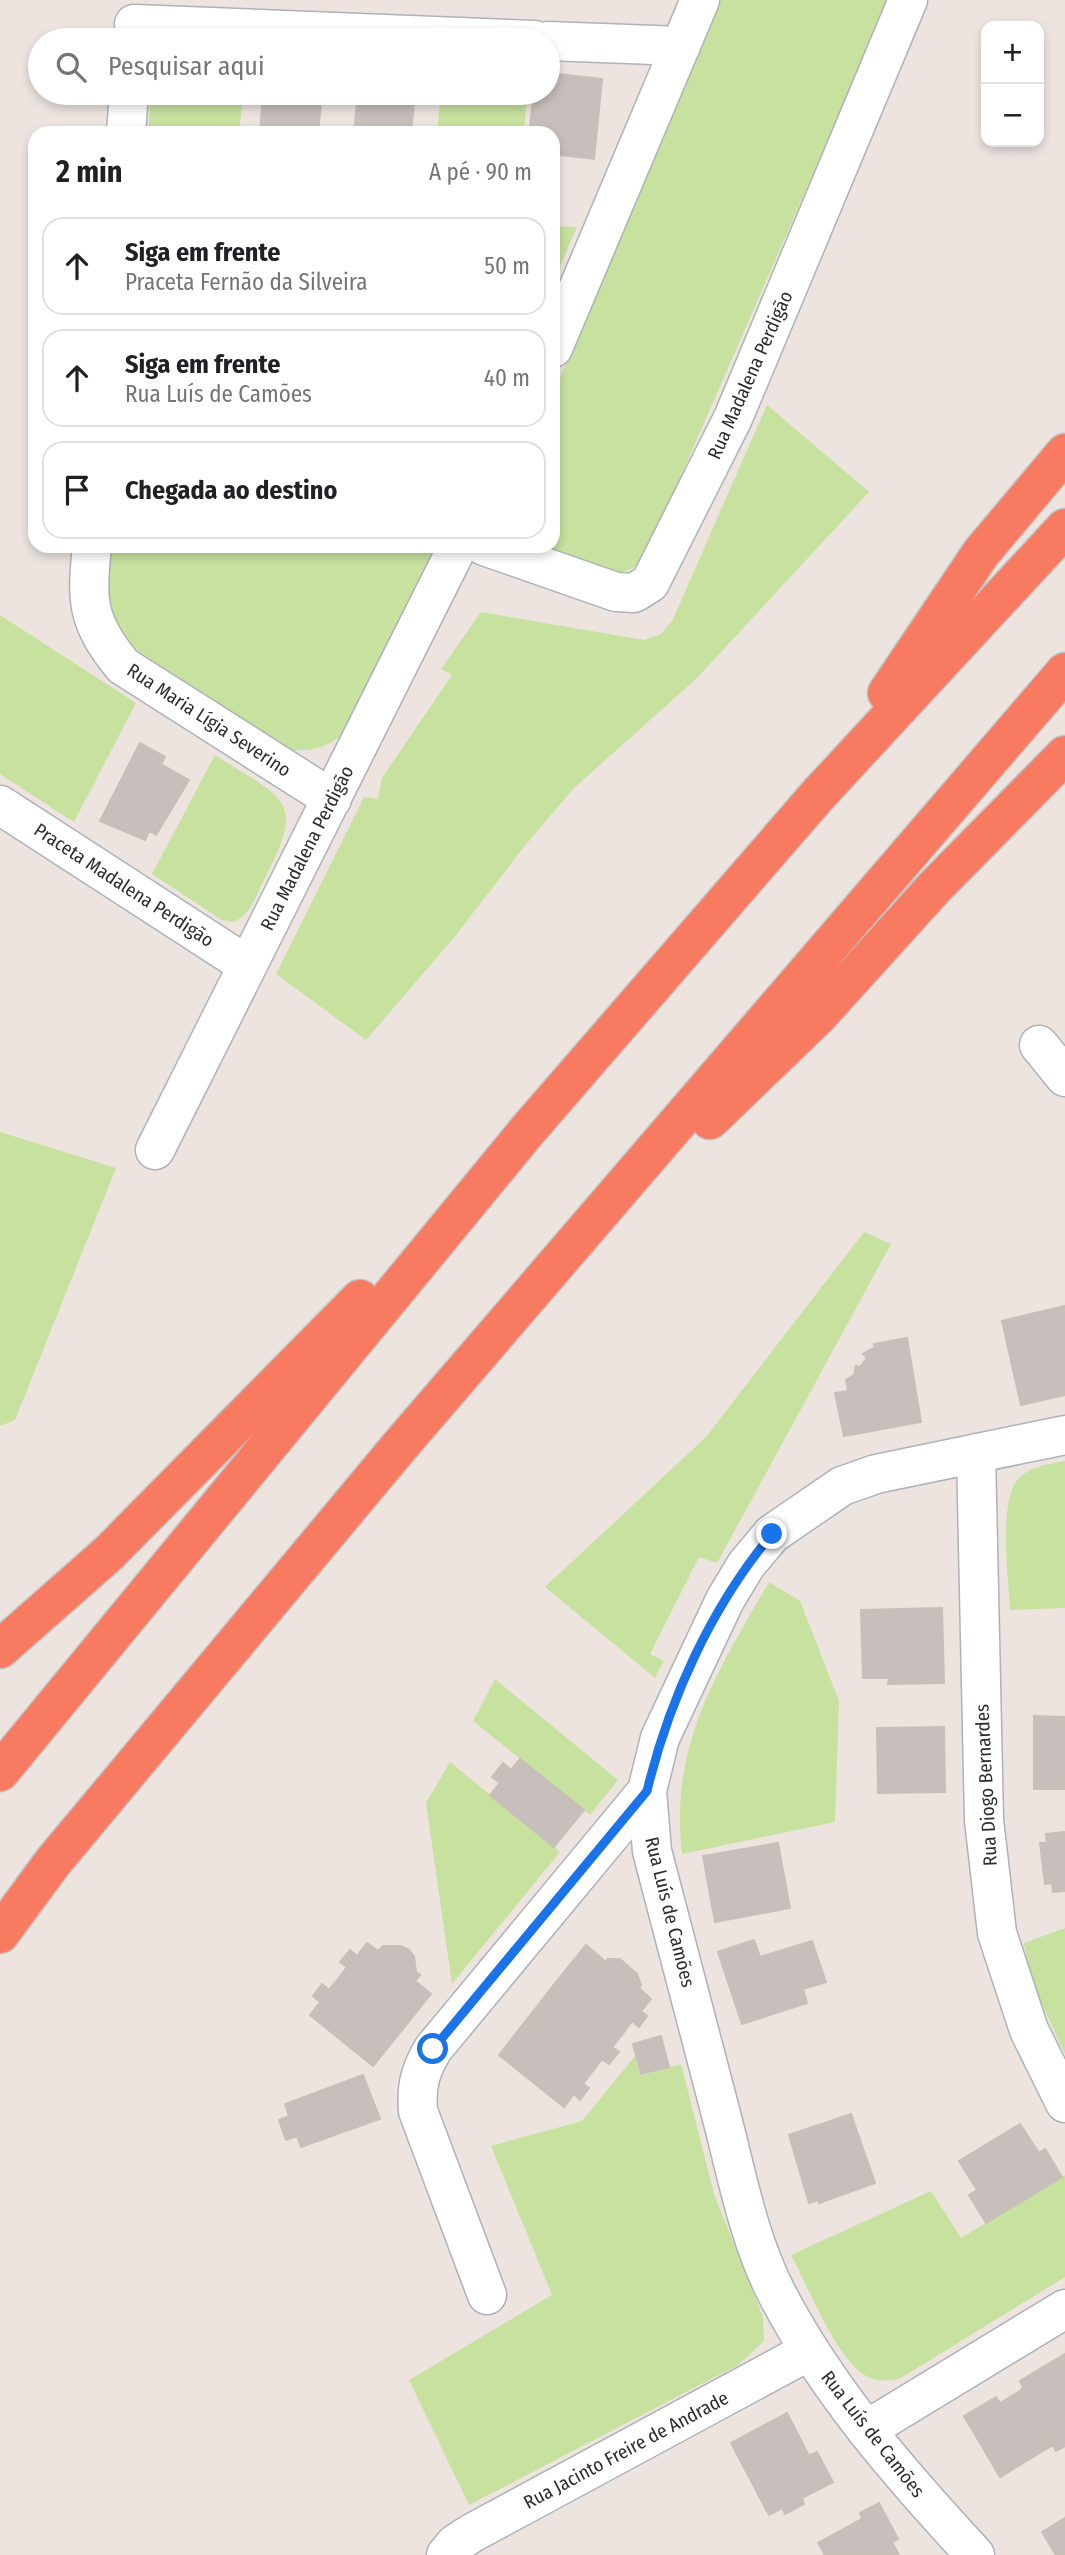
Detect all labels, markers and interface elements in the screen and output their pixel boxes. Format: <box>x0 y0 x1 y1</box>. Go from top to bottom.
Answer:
map controls <box>981 21 1044 147</box>
button: + <box>981 21 1044 84</box>
search box <box>28 28 560 105</box>
icon: search <box>52 48 90 86</box>
text: Pesquisar aqui <box>108 51 265 82</box>
button: − <box>981 84 1044 147</box>
text: 2 min <box>56 154 123 190</box>
text: A pé · 90 m <box>429 158 532 186</box>
text: Siga em frente <box>125 237 280 268</box>
icon: ahead <box>58 247 96 285</box>
text: 50 m <box>484 252 530 280</box>
text: Praceta Fernão da Silveira <box>125 268 367 296</box>
street label: Rua Madalena Perdigão <box>702 287 798 463</box>
text: Siga em frente <box>125 349 280 380</box>
icon: ahead <box>58 359 96 397</box>
text: 40 m <box>484 364 530 392</box>
text: Rua Luís de Camões <box>125 380 312 408</box>
icon: arrive <box>58 471 96 509</box>
text: Chegada ao destino <box>125 475 337 506</box>
street label: Rua Maria Lígia Severino <box>123 658 295 782</box>
street label: Rua Madalena Perdigão <box>255 762 359 934</box>
street label: Praceta Madalena Perdigão <box>30 818 218 952</box>
route end <box>756 1518 787 1549</box>
street label: Rua Diogo Bernardes <box>970 1703 1002 1867</box>
street label: Rua Luís de Camões <box>640 1834 700 1990</box>
route start <box>417 2033 448 2064</box>
street label: Rua Luís de Camões <box>816 2366 930 2502</box>
street label: Rua Jacinto Freire de Andrade <box>520 2386 732 2514</box>

